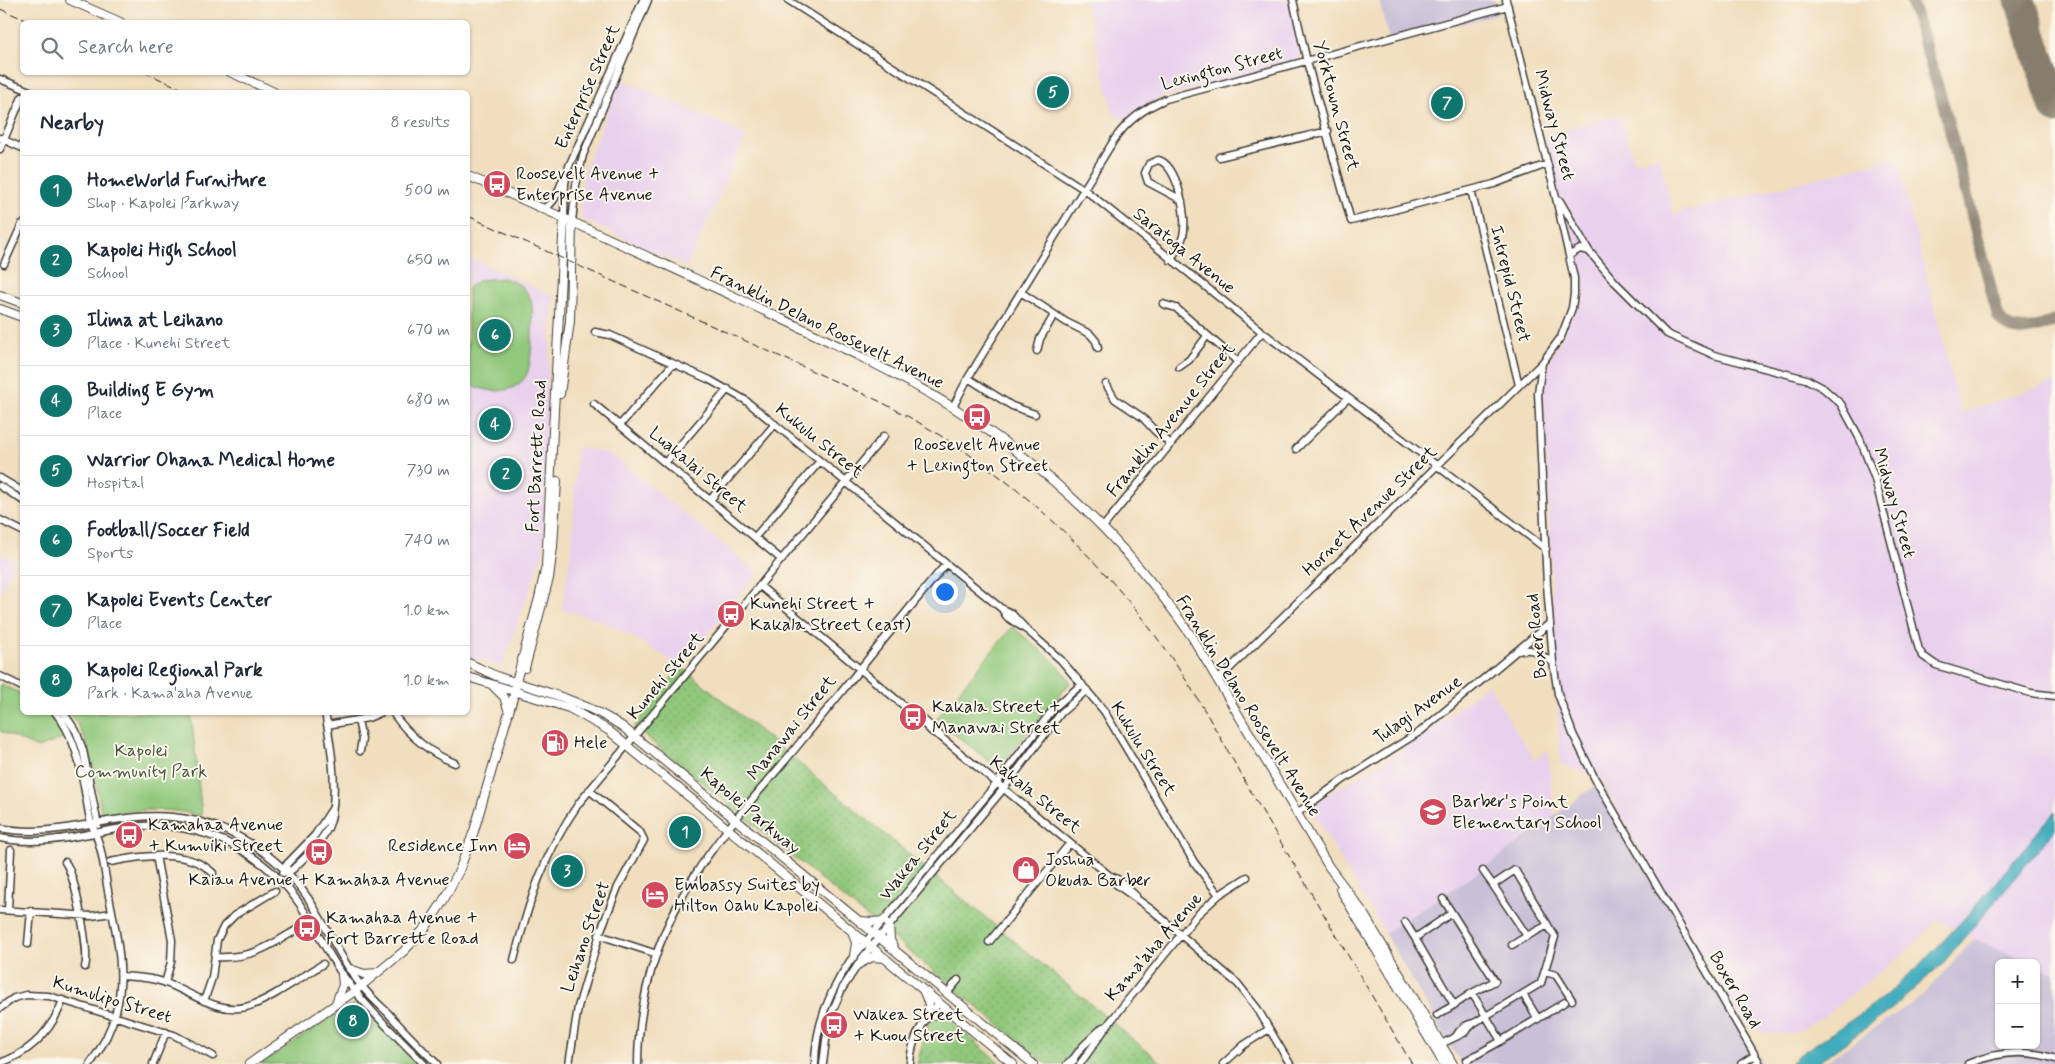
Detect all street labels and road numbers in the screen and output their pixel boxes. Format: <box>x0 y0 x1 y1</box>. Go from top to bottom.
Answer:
street label: Enterprise Street <box>550 21 626 153</box>
street label: Yorktown Street <box>1307 38 1365 174</box>
street label: Lexington Street <box>1159 41 1286 99</box>
street label: Midway Street <box>1528 67 1580 183</box>
street label: Saratoga Avenue <box>1128 202 1240 300</box>
street label: Intrepid Street <box>1484 223 1536 345</box>
street label: Franklin Delano Roosevelt Avenue <box>706 261 948 395</box>
street label: Franklin Avenue Street <box>1101 337 1241 502</box>
street label: Fort Barrette Road <box>521 379 553 533</box>
street label: Kukulu Street <box>770 398 868 484</box>
street label: Luakalai Street <box>644 422 753 519</box>
street label: Hornet Avenue Street <box>1297 440 1443 582</box>
street label: Midway Street <box>1867 445 1921 561</box>
street label: Franklin Delano Roosevelt Avenue <box>1170 591 1326 821</box>
street label: Boxer Road <box>1521 592 1553 680</box>
street label: Kunehi Street <box>622 627 710 725</box>
street label: Manawai Street <box>742 670 842 786</box>
street label: Tulagi Avenue <box>1369 670 1468 751</box>
street label: Kukulu Street <box>1104 697 1182 801</box>
street label: Kakala Street <box>984 751 1086 840</box>
street label: Kapolei Parkway <box>695 762 805 860</box>
street label: Wakea Street <box>874 804 963 906</box>
street label: Leihano Street <box>556 878 616 996</box>
street label: Kama'aha Avenue <box>1100 887 1208 1007</box>
street label: Boxer Road <box>1703 947 1767 1033</box>
street label: Kumulipo Street <box>50 971 175 1030</box>

